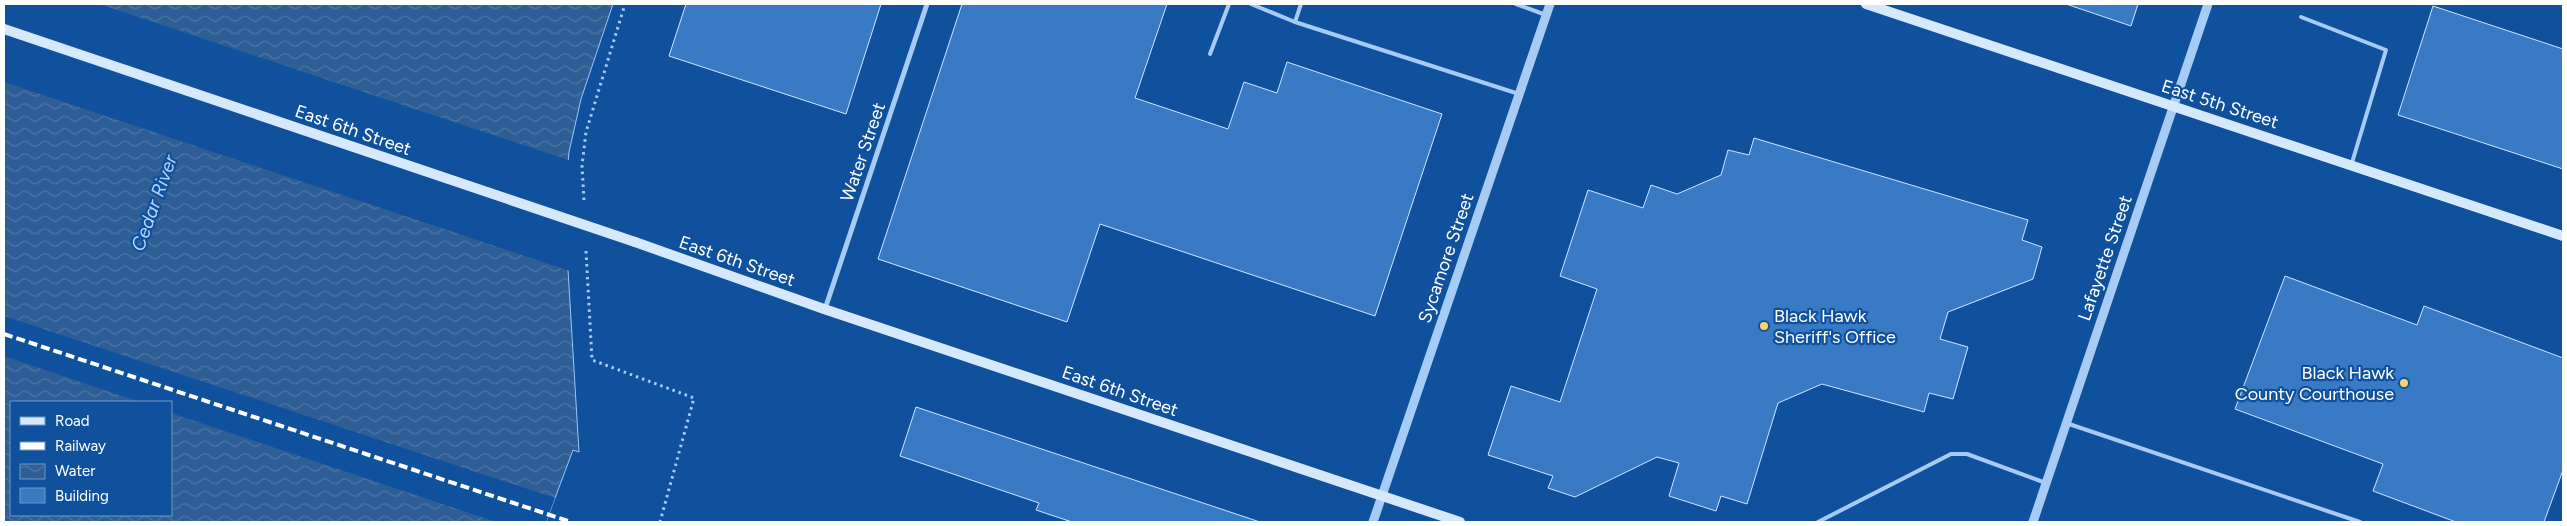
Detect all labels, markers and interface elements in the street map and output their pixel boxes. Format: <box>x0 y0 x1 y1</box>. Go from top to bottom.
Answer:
street label: East 5th Street <box>2159 75 2281 133</box>
street label: Water Street <box>836 99 890 204</box>
street label: East 6th Street <box>292 100 414 160</box>
water label: Cedar River <box>126 151 182 254</box>
street label: Sycamore Street <box>1414 190 1479 326</box>
street label: Lafayette Street <box>2073 192 2137 324</box>
street label: East 6th Street <box>676 231 798 291</box>
place label: Black Hawk Sheriff's Office <box>1774 305 1896 348</box>
marker: Black Hawk Sheriff's Office <box>1758 320 1770 332</box>
street label: East 6th Street <box>1059 361 1181 421</box>
place label: Black Hawk County Courthouse <box>2235 362 2394 405</box>
marker: Black Hawk County Courthouse <box>2398 377 2410 389</box>
legend <box>10 401 172 516</box>
text: Road <box>55 412 90 430</box>
text: Railway <box>55 437 106 455</box>
text: Water <box>55 462 95 480</box>
text: Building <box>55 487 109 505</box>

